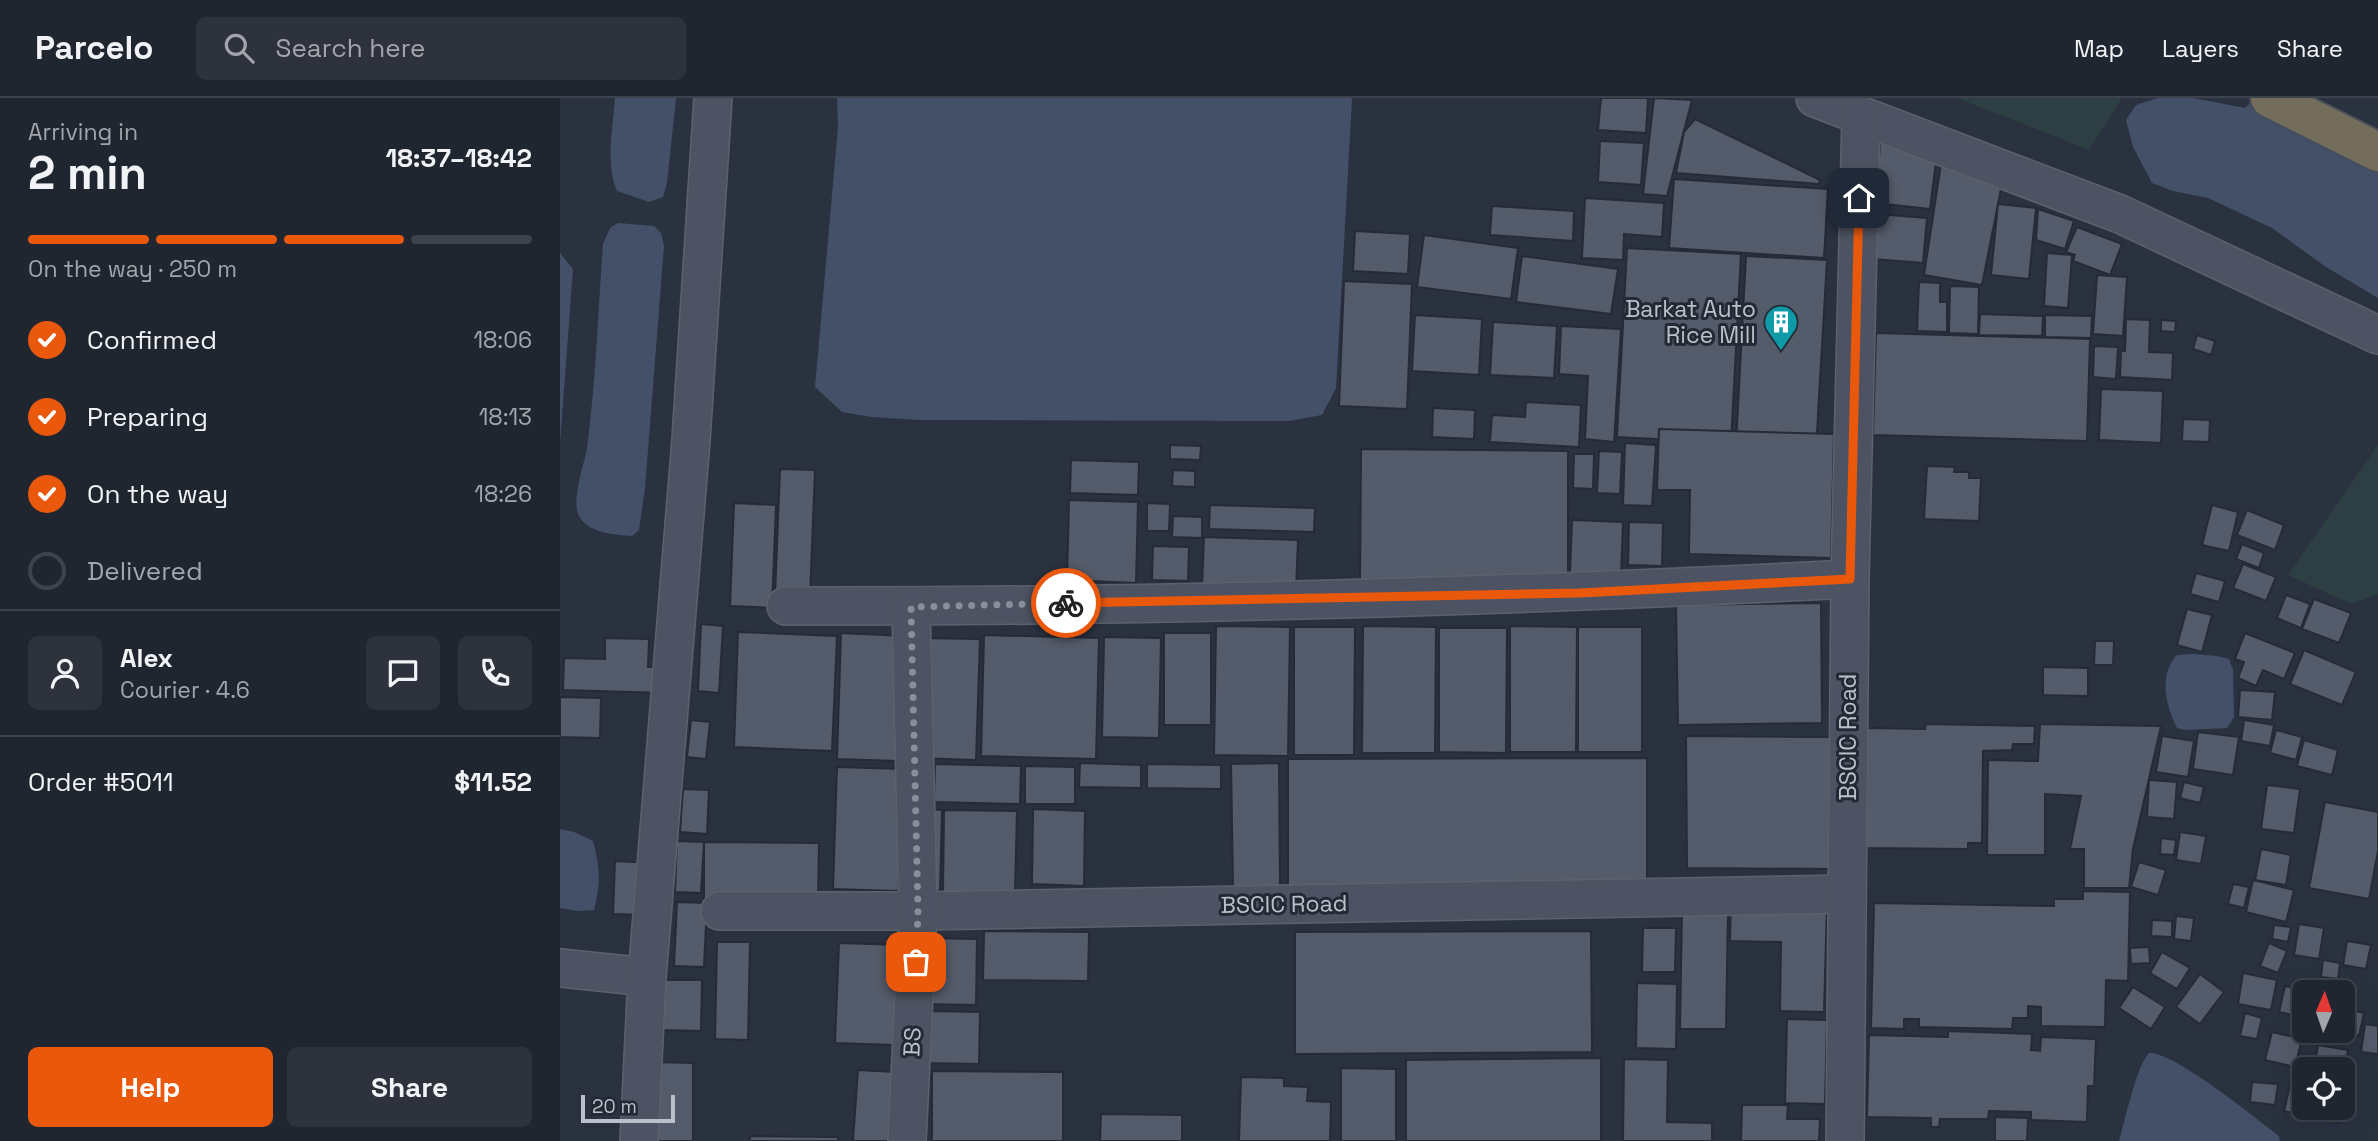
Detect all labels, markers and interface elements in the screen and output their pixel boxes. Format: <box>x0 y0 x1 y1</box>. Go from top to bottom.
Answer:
search box <box>196 17 686 80</box>
text: Parcelo <box>35 27 154 69</box>
icon: search <box>220 29 258 67</box>
text: Search here <box>276 31 425 65</box>
text: Map <box>2074 33 2124 64</box>
text: Layers <box>2162 33 2239 64</box>
text: Share <box>2277 33 2343 64</box>
text: Arriving in <box>28 117 138 147</box>
text: 18:37–18:42 <box>386 141 532 175</box>
text: 2 min <box>28 144 147 202</box>
pin <box>1829 168 1889 228</box>
icon: home <box>1840 179 1878 217</box>
text: On the way · 250 m <box>28 254 237 284</box>
place label: Barkat Auto Rice Mill <box>1625 294 1756 350</box>
building icon: Barkat Auto Rice Mill <box>1762 303 1800 352</box>
icon: check <box>28 321 66 359</box>
text: Confirmed <box>87 323 217 357</box>
text: 18:06 <box>473 325 532 355</box>
icon: check <box>28 398 66 436</box>
text: Preparing <box>87 400 208 434</box>
text: 18:13 <box>479 402 532 432</box>
icon: check <box>28 475 66 513</box>
text: On the way <box>87 477 228 511</box>
text: 18:26 <box>474 479 532 509</box>
text: Delivered <box>87 554 203 588</box>
courier <box>1031 568 1101 638</box>
icon: bike <box>1047 584 1085 622</box>
button: person <box>28 636 102 710</box>
button: chat <box>366 636 440 710</box>
button: phone <box>458 636 532 710</box>
text: Alex <box>120 641 173 675</box>
street label: BSCIC Road <box>1833 674 1863 800</box>
text: Courier · 4.6 <box>120 675 250 705</box>
text: Order #5011 <box>28 765 174 799</box>
text: $11.52 <box>454 765 532 799</box>
street label: BSCIC Road <box>1220 888 1348 920</box>
pin <box>886 932 946 992</box>
icon: bag <box>897 943 935 981</box>
north arrow <box>2292 980 2356 1043</box>
map controls <box>2292 980 2355 1120</box>
street label: BS <box>896 1027 928 1057</box>
button: Help <box>28 1047 273 1127</box>
button: Share <box>287 1047 532 1127</box>
button: locate <box>2292 1057 2355 1120</box>
scale bar <box>581 1092 676 1124</box>
text: 20 m <box>592 1094 637 1119</box>

